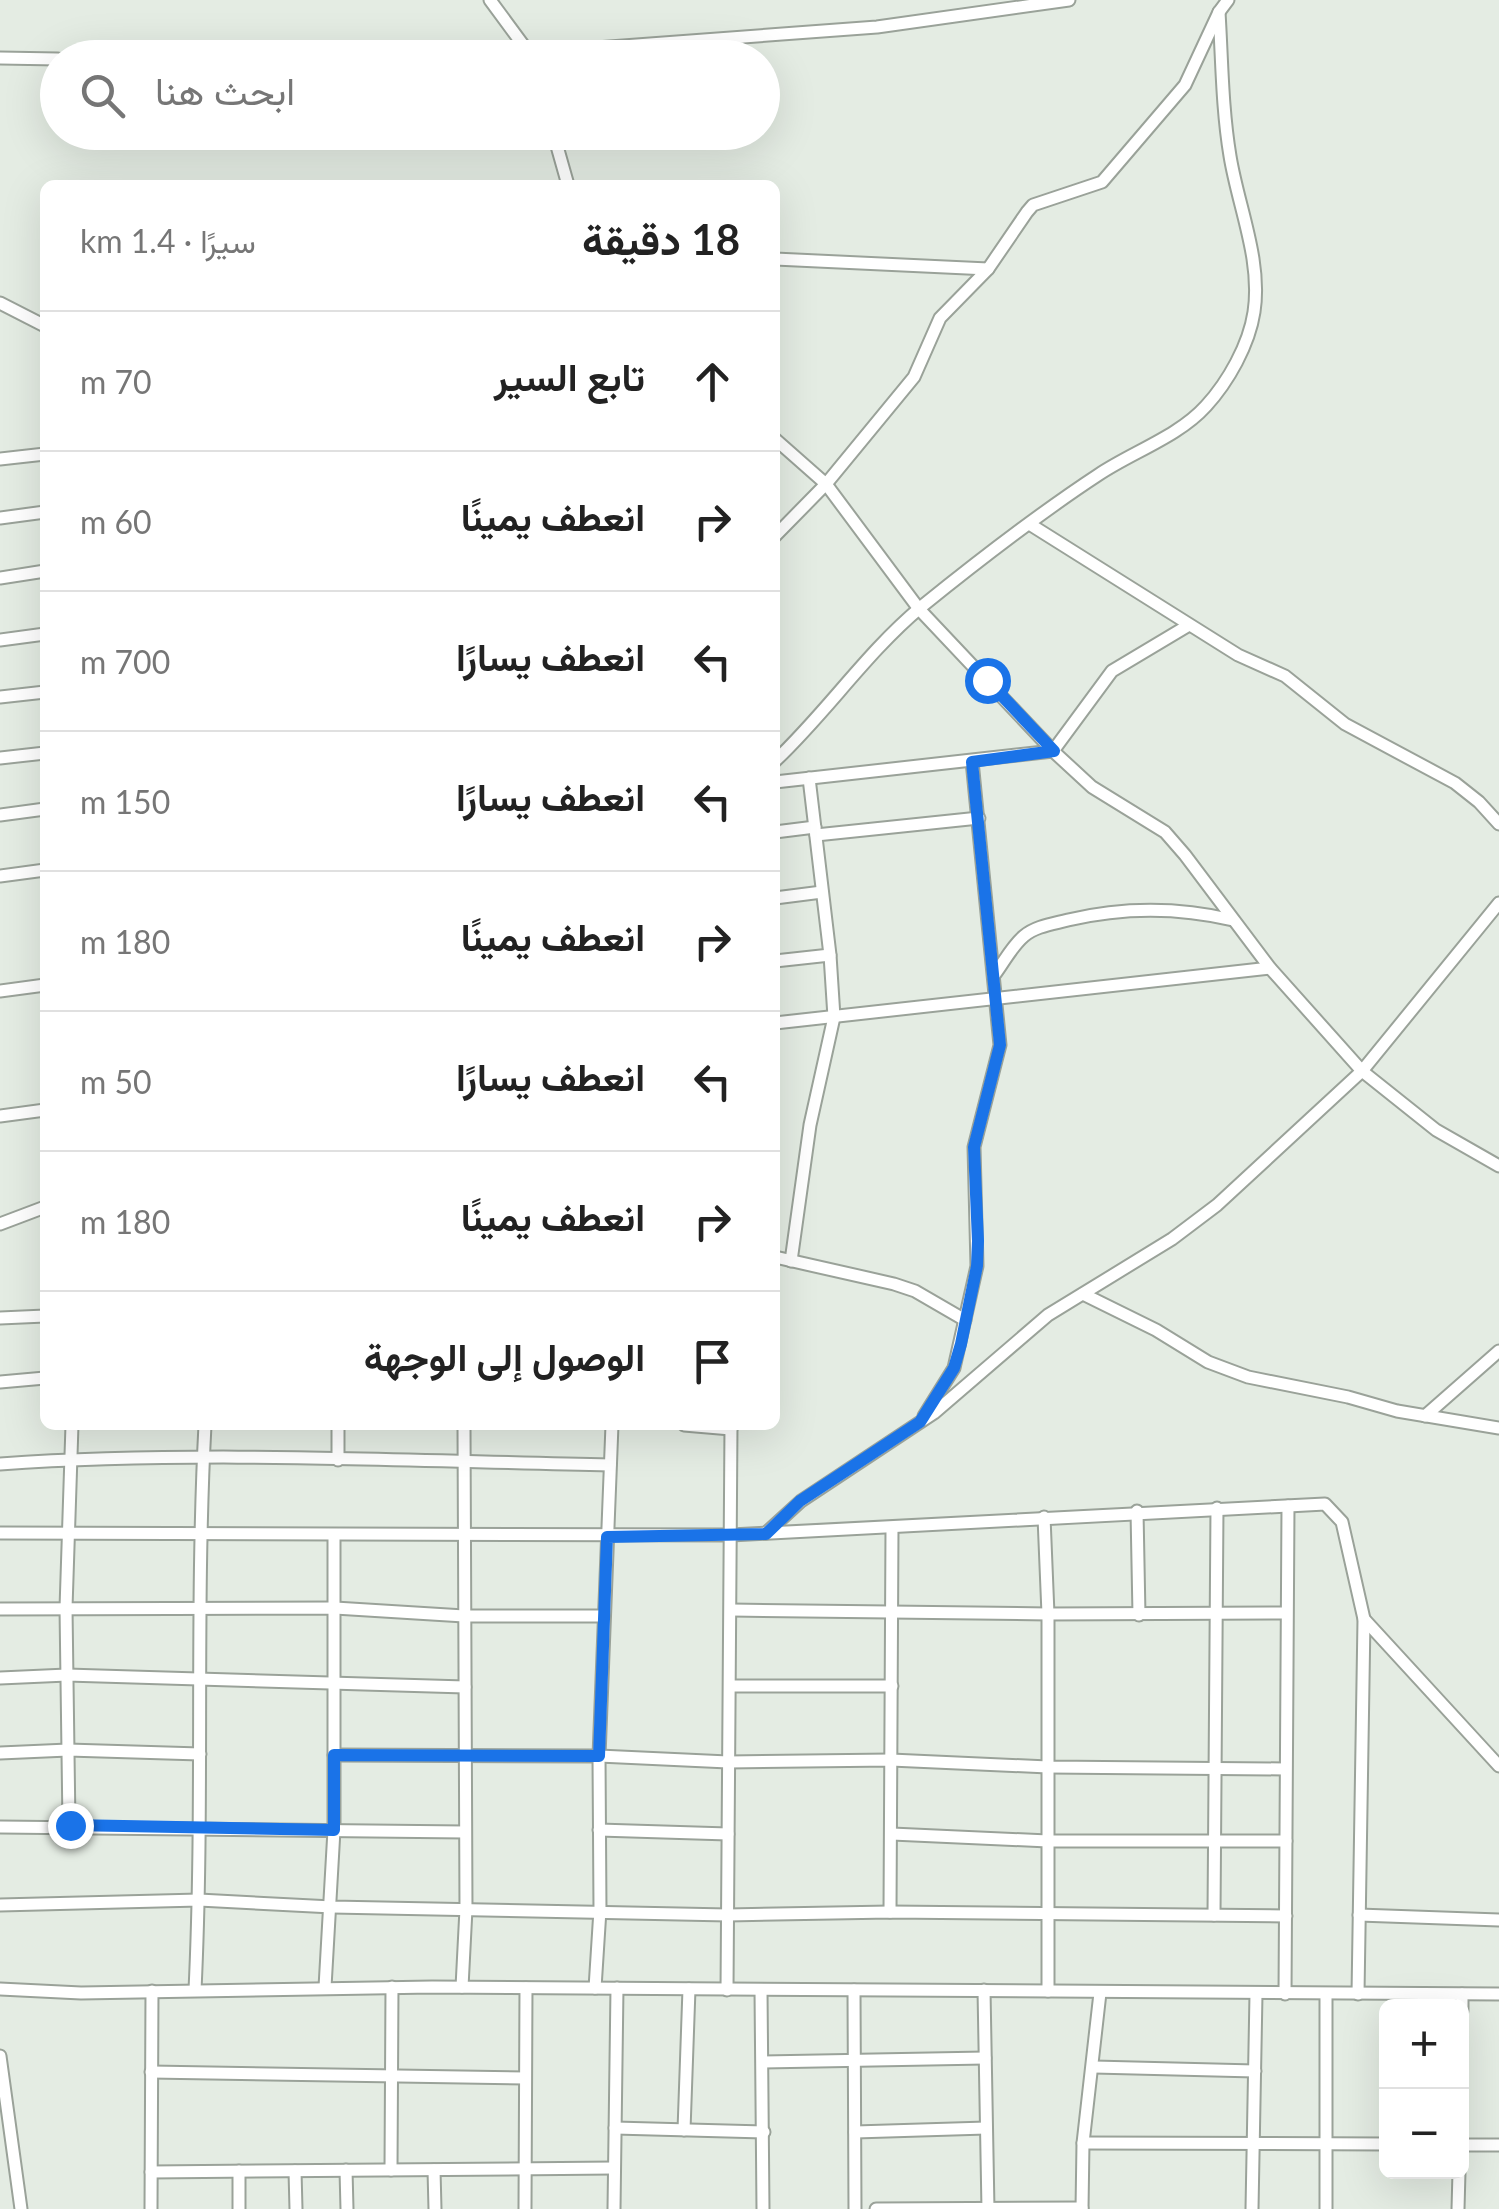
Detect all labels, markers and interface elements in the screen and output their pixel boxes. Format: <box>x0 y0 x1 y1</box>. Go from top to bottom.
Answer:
search box <box>40 40 780 150</box>
text: ابحث هنا <box>155 67 295 113</box>
icon: search <box>75 68 130 123</box>
text: 18 دقيقة <box>582 214 740 264</box>
text: سيرًا · 1.4 km <box>80 221 256 260</box>
text: تابع السير <box>494 353 645 399</box>
icon: ahead <box>685 354 740 409</box>
text: 70 m <box>80 362 152 401</box>
text: انعطف يمينًا <box>461 493 645 539</box>
icon: right <box>685 494 740 549</box>
text: 60 m <box>80 502 152 541</box>
text: انعطف يسارًا <box>456 633 645 679</box>
icon: left <box>685 634 740 689</box>
text: 700 m <box>80 642 170 681</box>
route start <box>965 658 1011 704</box>
text: انعطف يسارًا <box>456 773 645 819</box>
icon: left <box>685 774 740 829</box>
text: 150 m <box>80 782 170 821</box>
text: انعطف يمينًا <box>461 913 645 959</box>
icon: right <box>685 914 740 969</box>
text: 180 m <box>80 922 170 961</box>
text: انعطف يسارًا <box>456 1053 645 1099</box>
icon: left <box>685 1054 740 1109</box>
text: 50 m <box>80 1062 152 1101</box>
text: انعطف يمينًا <box>461 1193 645 1239</box>
icon: right <box>685 1194 740 1249</box>
text: 180 m <box>80 1202 170 1241</box>
text: الوصول إلى الوجهة <box>364 1333 645 1379</box>
icon: arrive <box>685 1334 740 1389</box>
route end <box>48 1803 94 1849</box>
map controls <box>1379 1999 1469 2179</box>
button: + <box>1379 1999 1469 2089</box>
button: − <box>1379 2089 1469 2179</box>

